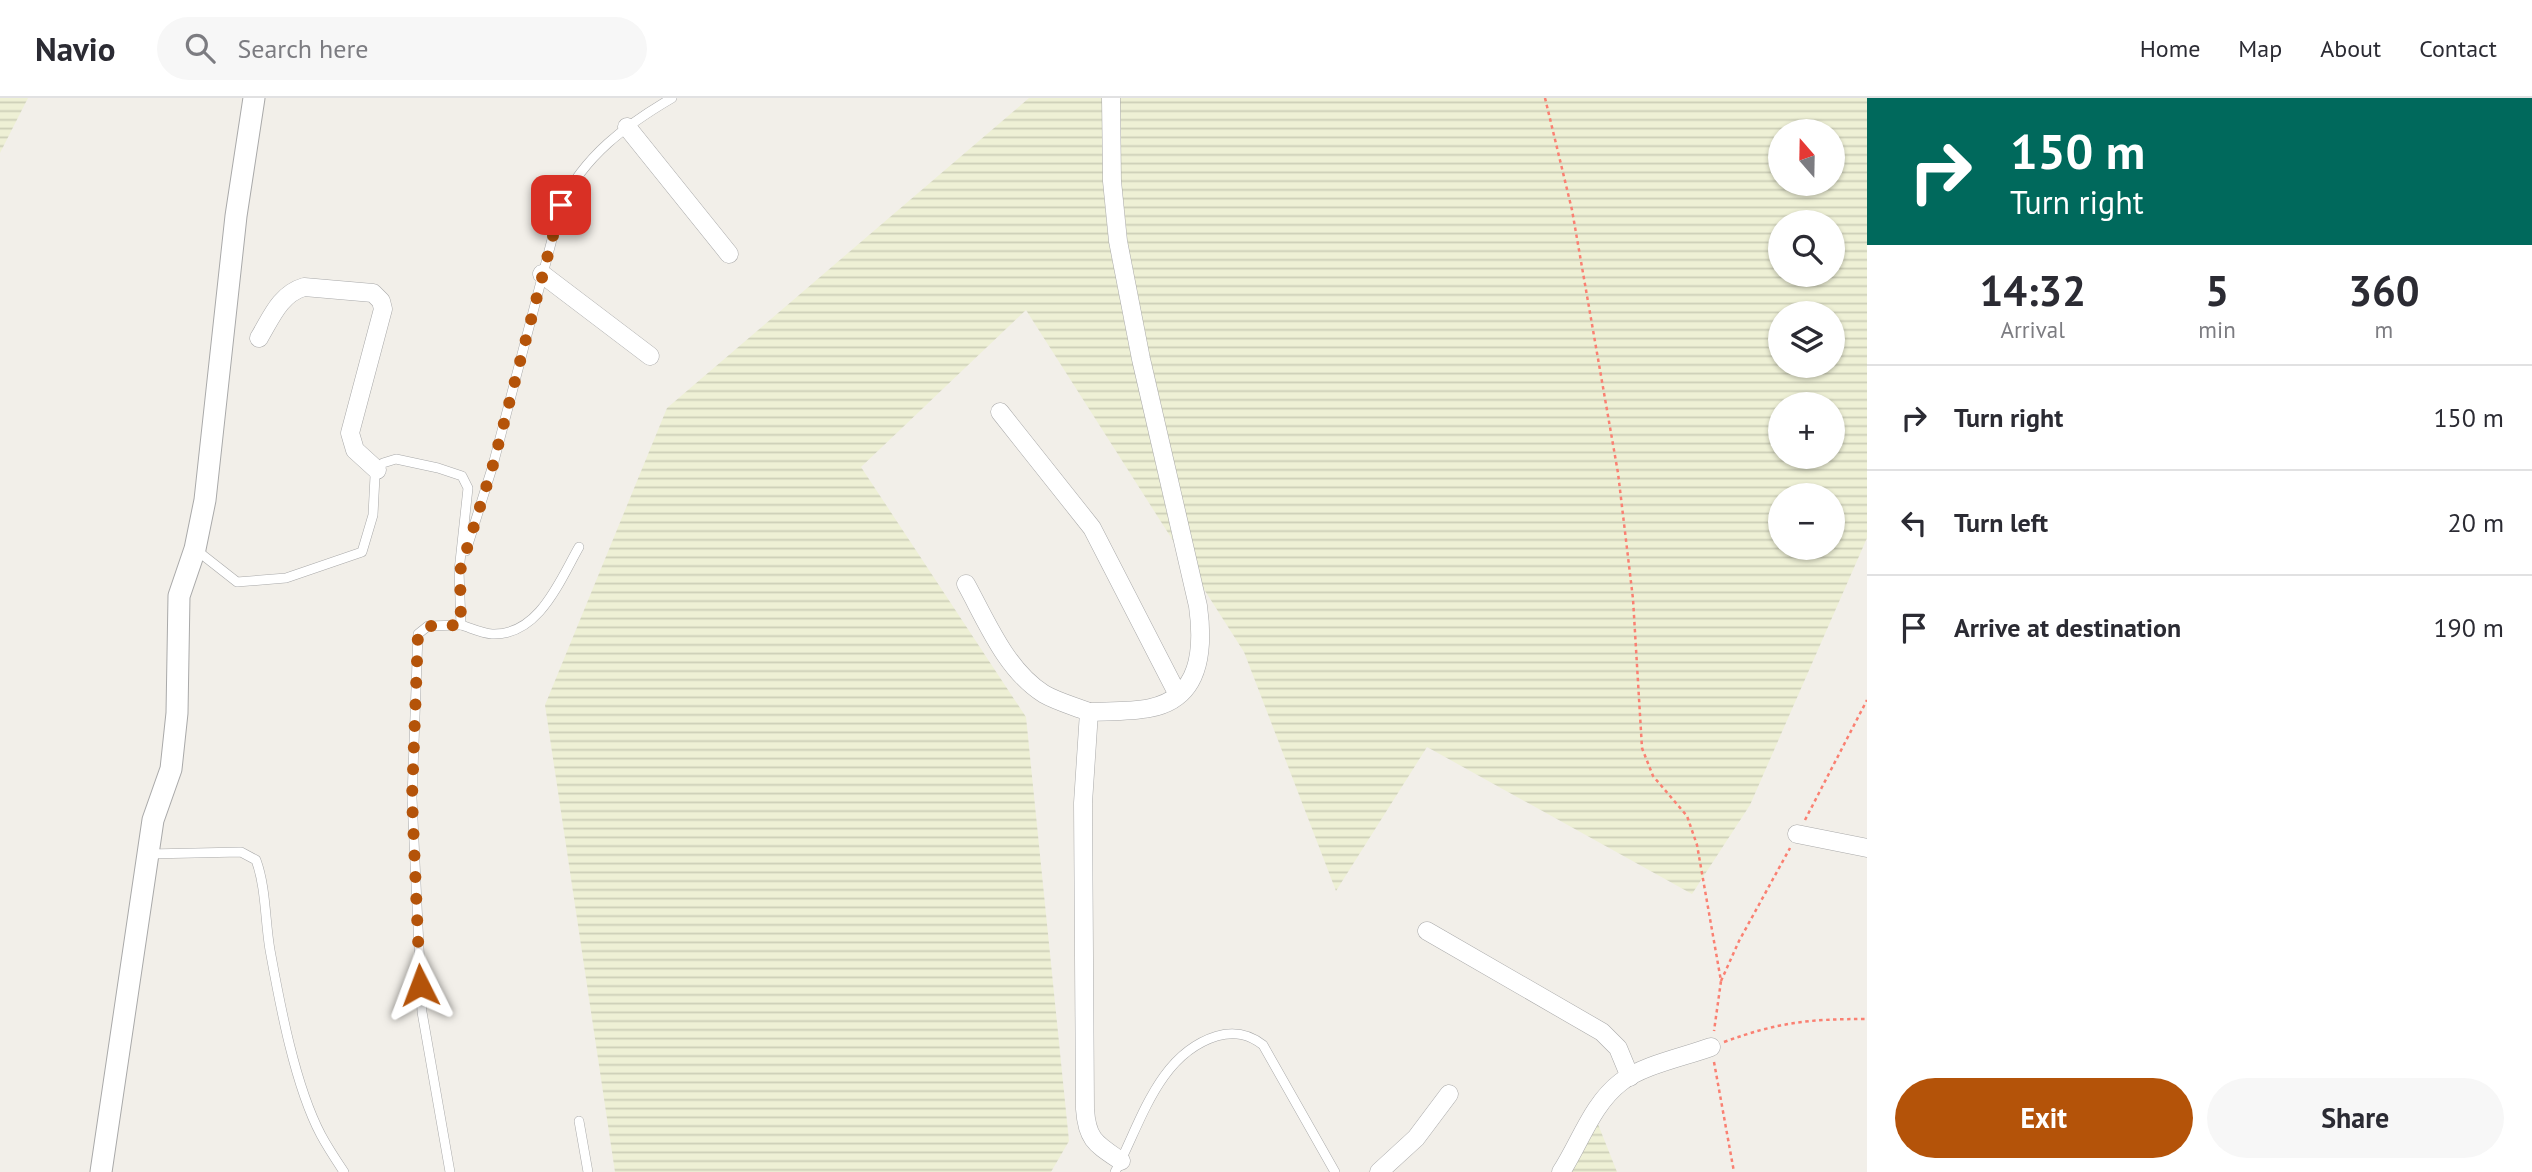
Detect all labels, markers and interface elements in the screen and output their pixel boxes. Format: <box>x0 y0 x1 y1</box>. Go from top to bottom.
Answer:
search box <box>157 17 647 80</box>
text: Navio <box>35 27 115 70</box>
icon: search <box>181 29 219 67</box>
text: Search here <box>237 32 369 65</box>
text: Home <box>2140 33 2200 64</box>
text: Map <box>2238 33 2282 64</box>
text: About <box>2320 33 2381 64</box>
text: Contact <box>2419 33 2497 64</box>
north arrow <box>1768 119 1844 196</box>
map controls <box>1768 119 1845 560</box>
text: 150 m <box>2010 119 2145 183</box>
icon: right <box>1895 126 1986 217</box>
pin <box>531 175 591 235</box>
text: Turn right <box>2010 181 2144 223</box>
icon: arrive <box>542 186 580 224</box>
button: search <box>1768 210 1845 287</box>
text: 14:32 <box>1979 263 2086 318</box>
text: 5 <box>2205 263 2229 318</box>
text: 360 <box>2348 263 2420 318</box>
button: layers <box>1768 301 1845 378</box>
text: Arrival <box>2000 315 2065 344</box>
text: min <box>2198 315 2236 344</box>
text: m <box>2375 315 2393 344</box>
button: + <box>1768 392 1845 469</box>
icon: right <box>1895 399 1933 437</box>
text: Turn right <box>1954 401 2063 434</box>
text: 150 m <box>2433 401 2504 434</box>
button: − <box>1768 483 1845 560</box>
icon: left <box>1895 504 1933 542</box>
text: Turn left <box>1954 506 2048 539</box>
text: 20 m <box>2448 506 2504 539</box>
icon: arrive <box>1895 609 1933 647</box>
text: Arrive at destination <box>1954 611 2181 644</box>
text: 190 m <box>2433 611 2504 644</box>
position arrow <box>383 948 457 1022</box>
button: Exit <box>1895 1078 2193 1158</box>
button: Share <box>2207 1078 2504 1158</box>

